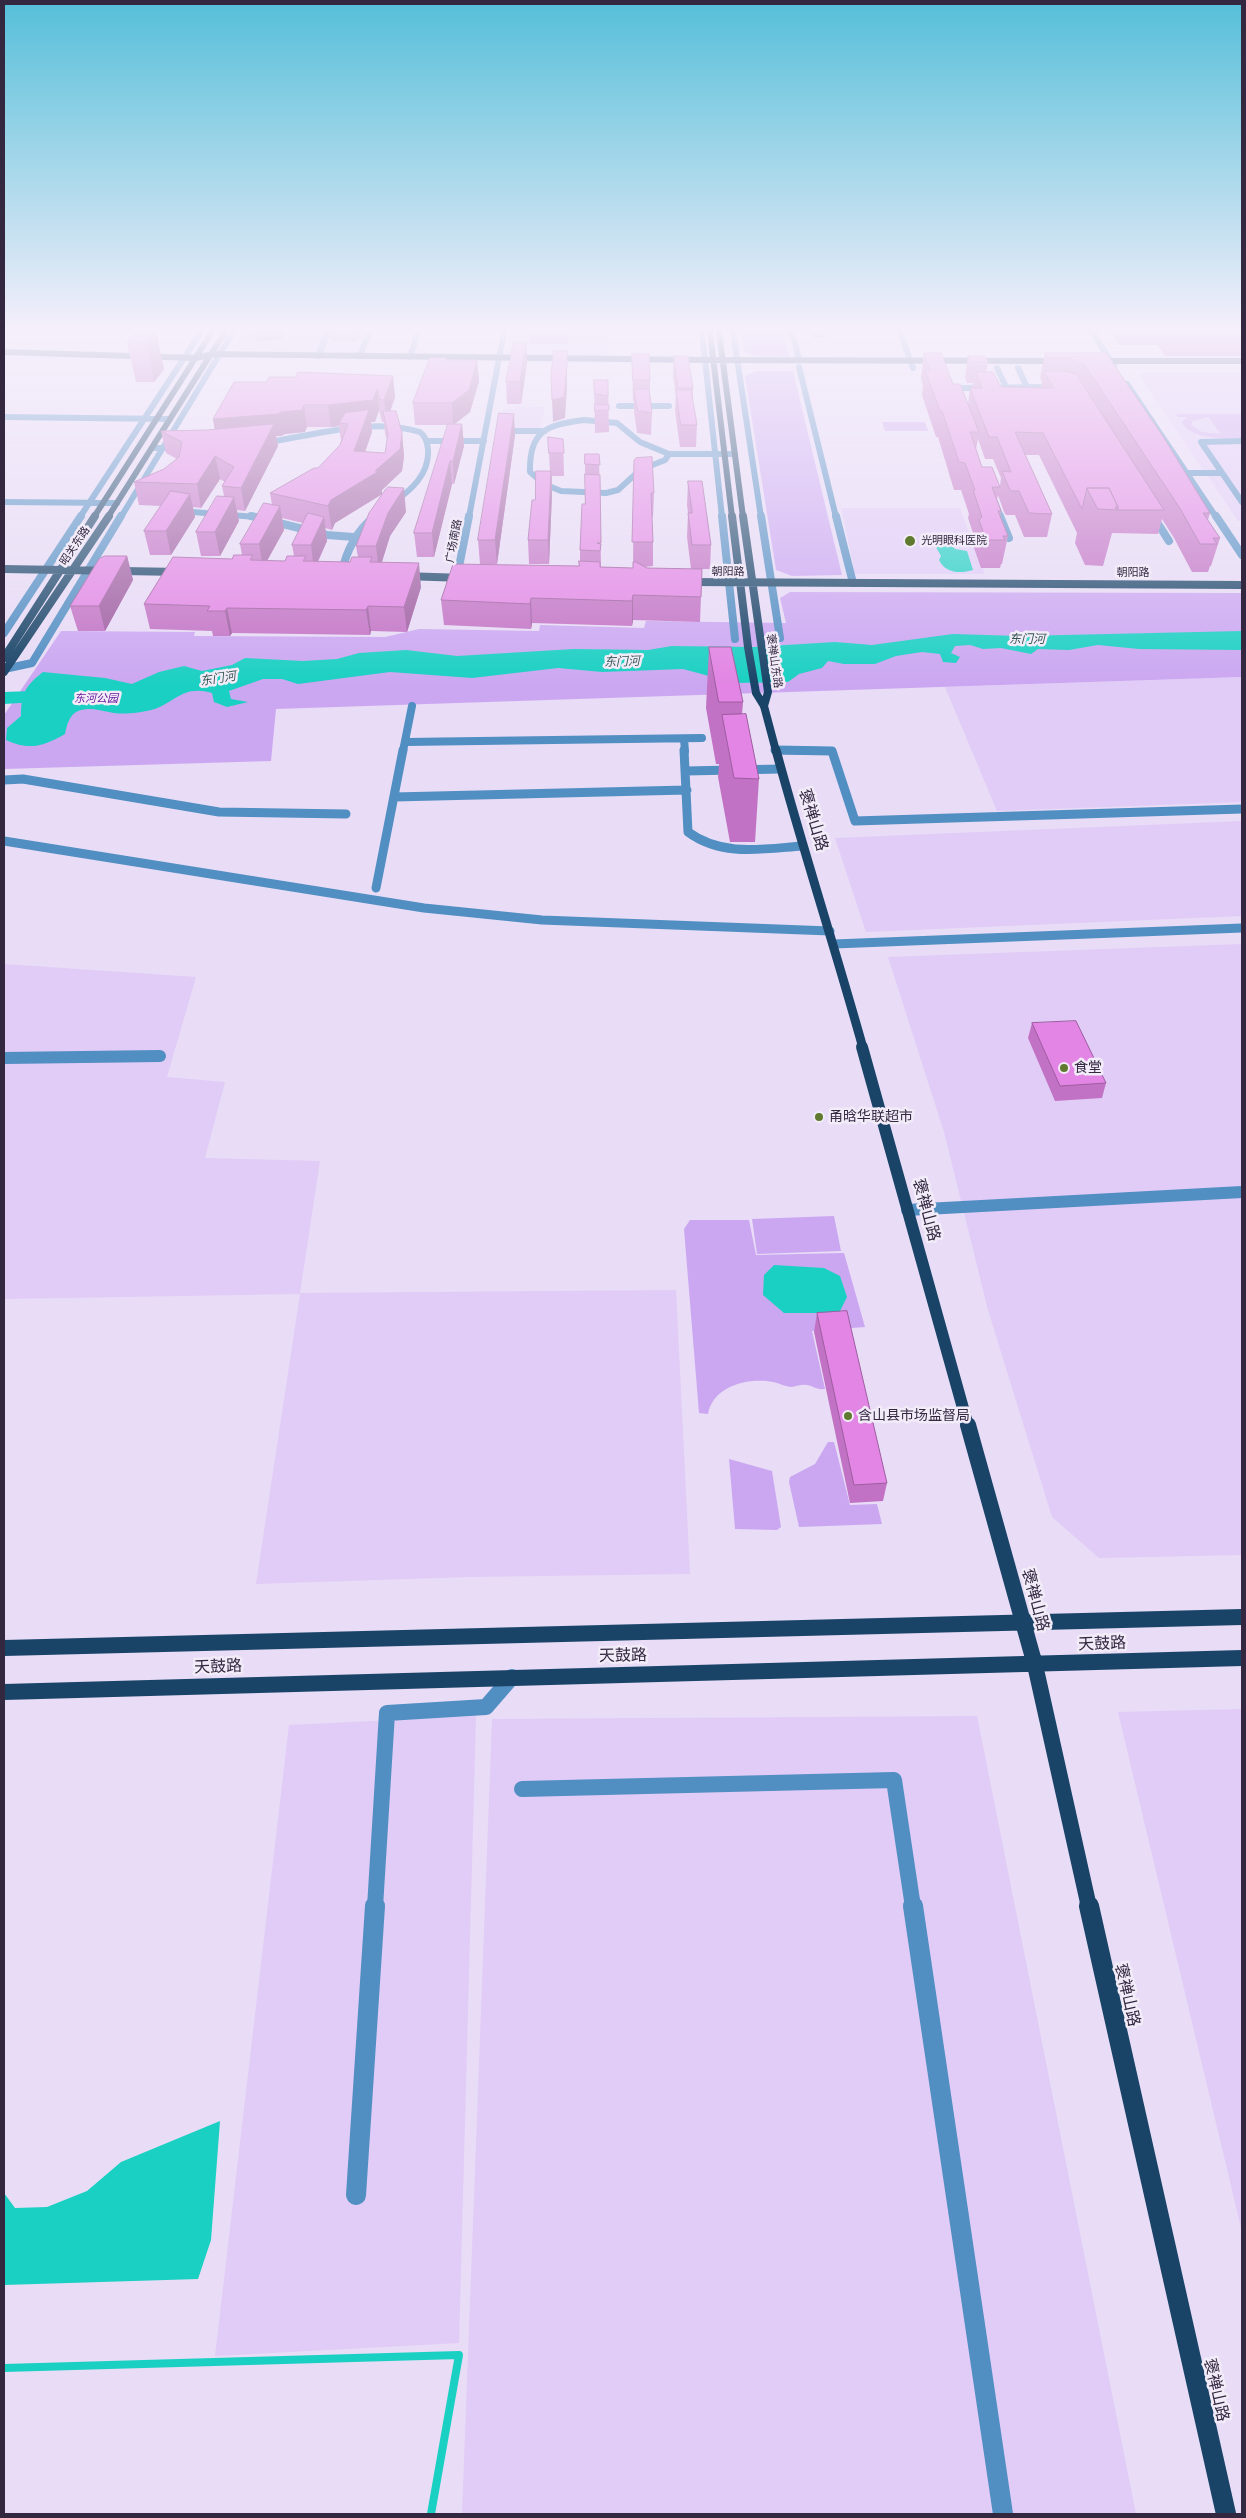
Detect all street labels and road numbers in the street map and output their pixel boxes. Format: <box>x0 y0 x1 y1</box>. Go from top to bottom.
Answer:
street label: 广场南路 <box>443 518 465 564</box>
street label: 昭关东路 <box>57 524 93 568</box>
street label: 朝阳路 <box>711 565 745 579</box>
street label: 朝阳路 <box>1117 566 1149 580</box>
street label: 褒禅山东路 <box>764 633 784 689</box>
street label: 褒禅山路 <box>794 787 832 853</box>
street label: 褒禅山路 <box>908 1177 944 1243</box>
street label: 褒禅山路 <box>1017 1567 1053 1633</box>
street label: 天鼓路 <box>1078 1634 1126 1654</box>
street label: 天鼓路 <box>599 1646 647 1666</box>
street label: 天鼓路 <box>194 1657 242 1677</box>
street label: 褒禅山路 <box>1110 1962 1144 2028</box>
street label: 褒禅山路 <box>1199 2357 1233 2423</box>

